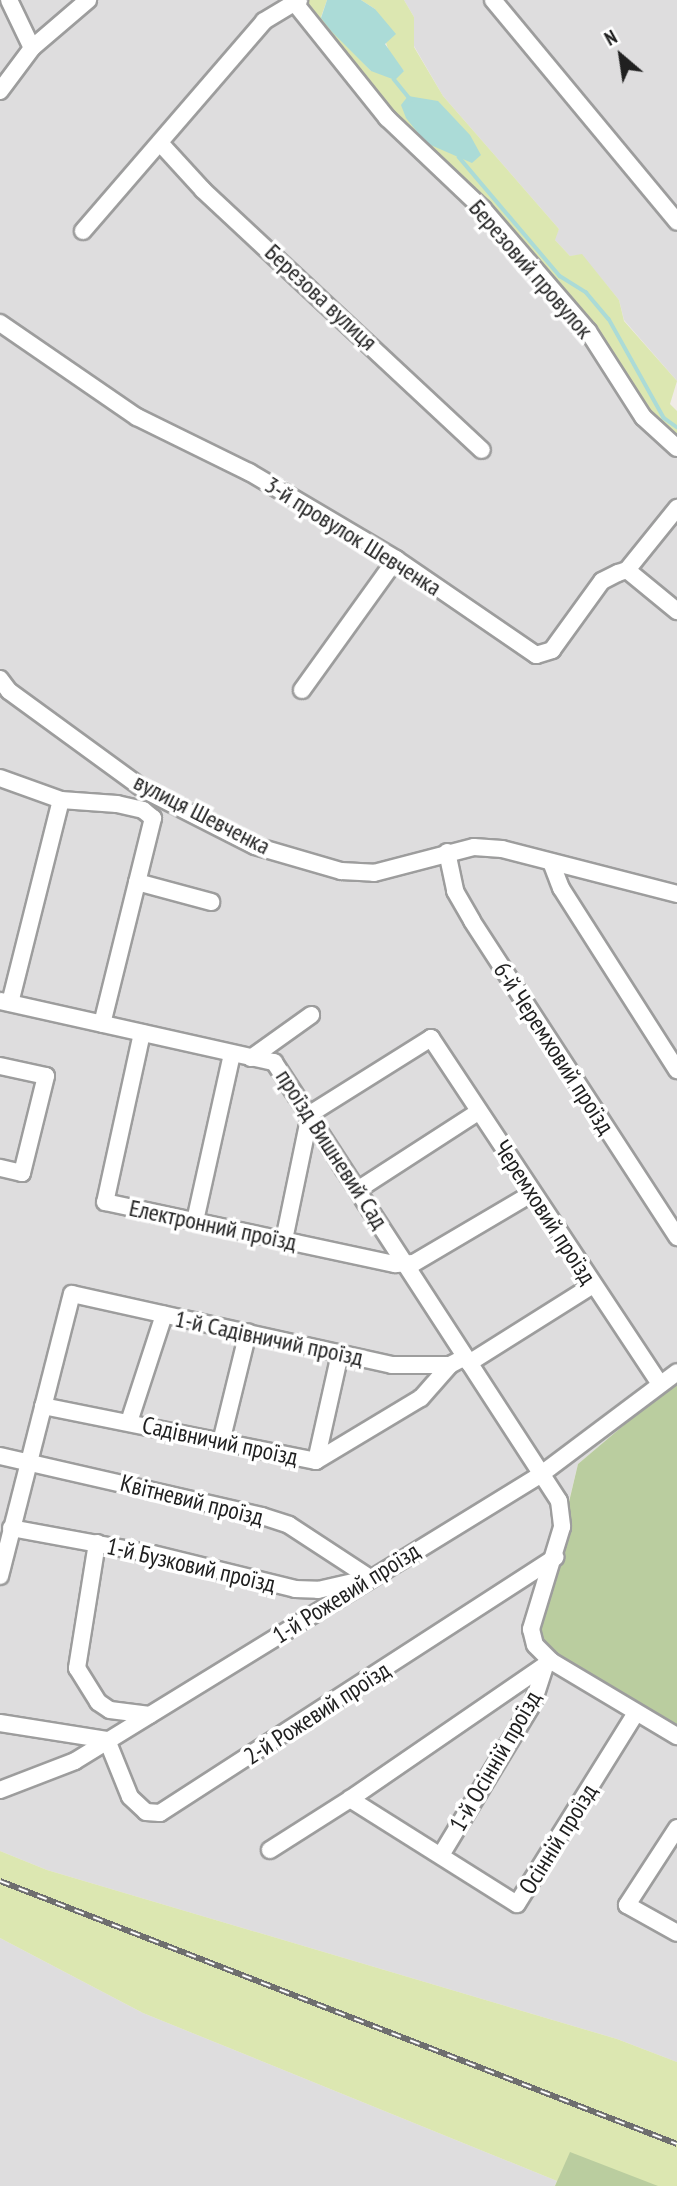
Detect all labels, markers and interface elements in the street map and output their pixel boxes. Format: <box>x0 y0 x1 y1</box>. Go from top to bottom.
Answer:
north arrow <box>586 21 656 91</box>
text: N <box>601 25 621 51</box>
street label: Березовий провулок <box>463 194 599 344</box>
street label: Березова вулиця <box>259 238 383 356</box>
street label: 3-й провулок Шевченка <box>259 470 447 602</box>
street label: вулиця Шевченка <box>129 767 275 861</box>
street label: 6-й Черемховий проїзд <box>488 957 620 1139</box>
street label: проїзд Вишневий Сад <box>270 1064 394 1234</box>
street label: Черемховий проїзд <box>488 1135 602 1289</box>
street label: Електронний проїзд <box>127 1193 299 1257</box>
street label: 1-й Садівничий проїзд <box>172 1304 366 1372</box>
street label: Садівничий проїзд <box>140 1410 300 1472</box>
street label: Квітневий проїзд <box>118 1468 266 1532</box>
street label: 1-й Бузковий проїзд <box>104 1532 278 1598</box>
street label: 1-й Рожевий проїзд <box>267 1536 425 1650</box>
street label: 2-й Рожевий проїзд <box>239 1655 395 1771</box>
street label: 1-й Осінній проїзд <box>443 1686 547 1836</box>
street label: Осінній проїзд <box>513 1779 603 1899</box>

